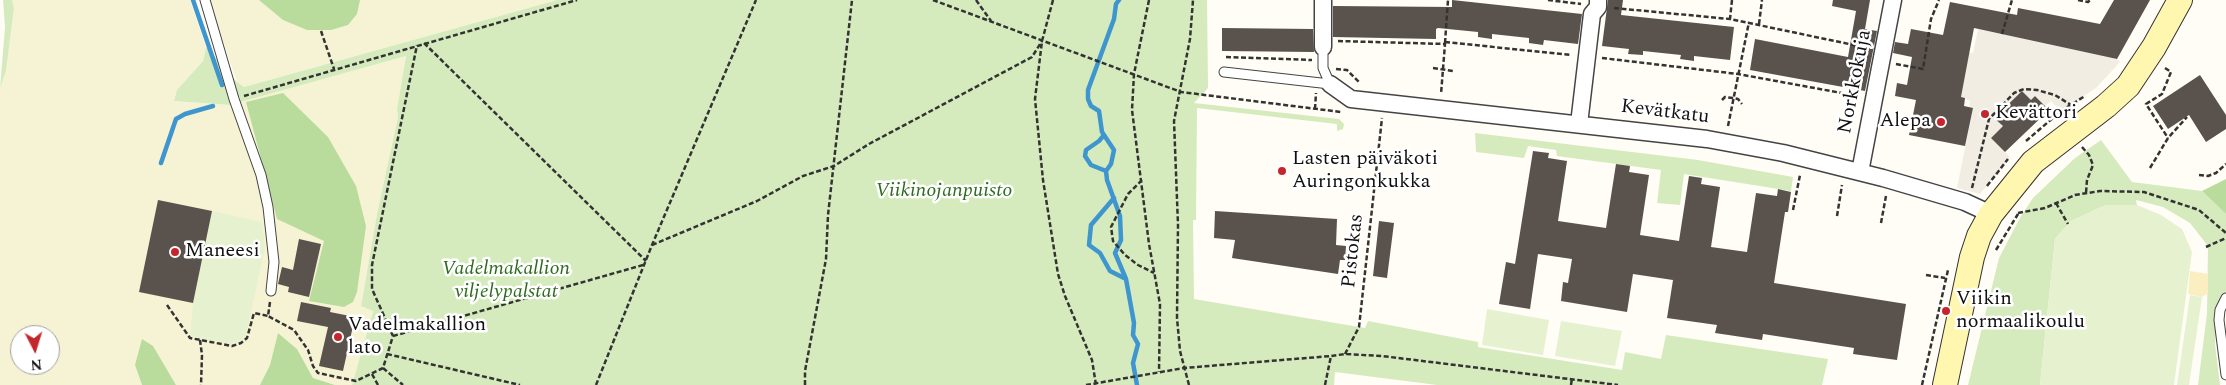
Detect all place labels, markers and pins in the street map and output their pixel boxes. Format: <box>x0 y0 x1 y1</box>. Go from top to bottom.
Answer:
place label: Kevättori <box>1995 102 2077 126</box>
marker: Kevättori <box>1979 108 1991 120</box>
place label: Alepa <box>1879 110 1931 134</box>
marker: Alepa <box>1935 116 1947 128</box>
place label: Lasten päiväkoti Auringonkukka <box>1292 148 1438 195</box>
marker: Lasten päiväkoti Auringonkukka <box>1276 165 1288 177</box>
place label: Maneesi <box>185 240 260 264</box>
marker: Maneesi <box>169 246 181 258</box>
place label: Viikin normaalikoulu <box>1956 288 2085 335</box>
marker: Viikin normaalikoulu <box>1940 305 1952 317</box>
place label: Vadelmakallion lato <box>348 314 486 361</box>
marker: Vadelmakallion lato <box>332 331 344 343</box>

